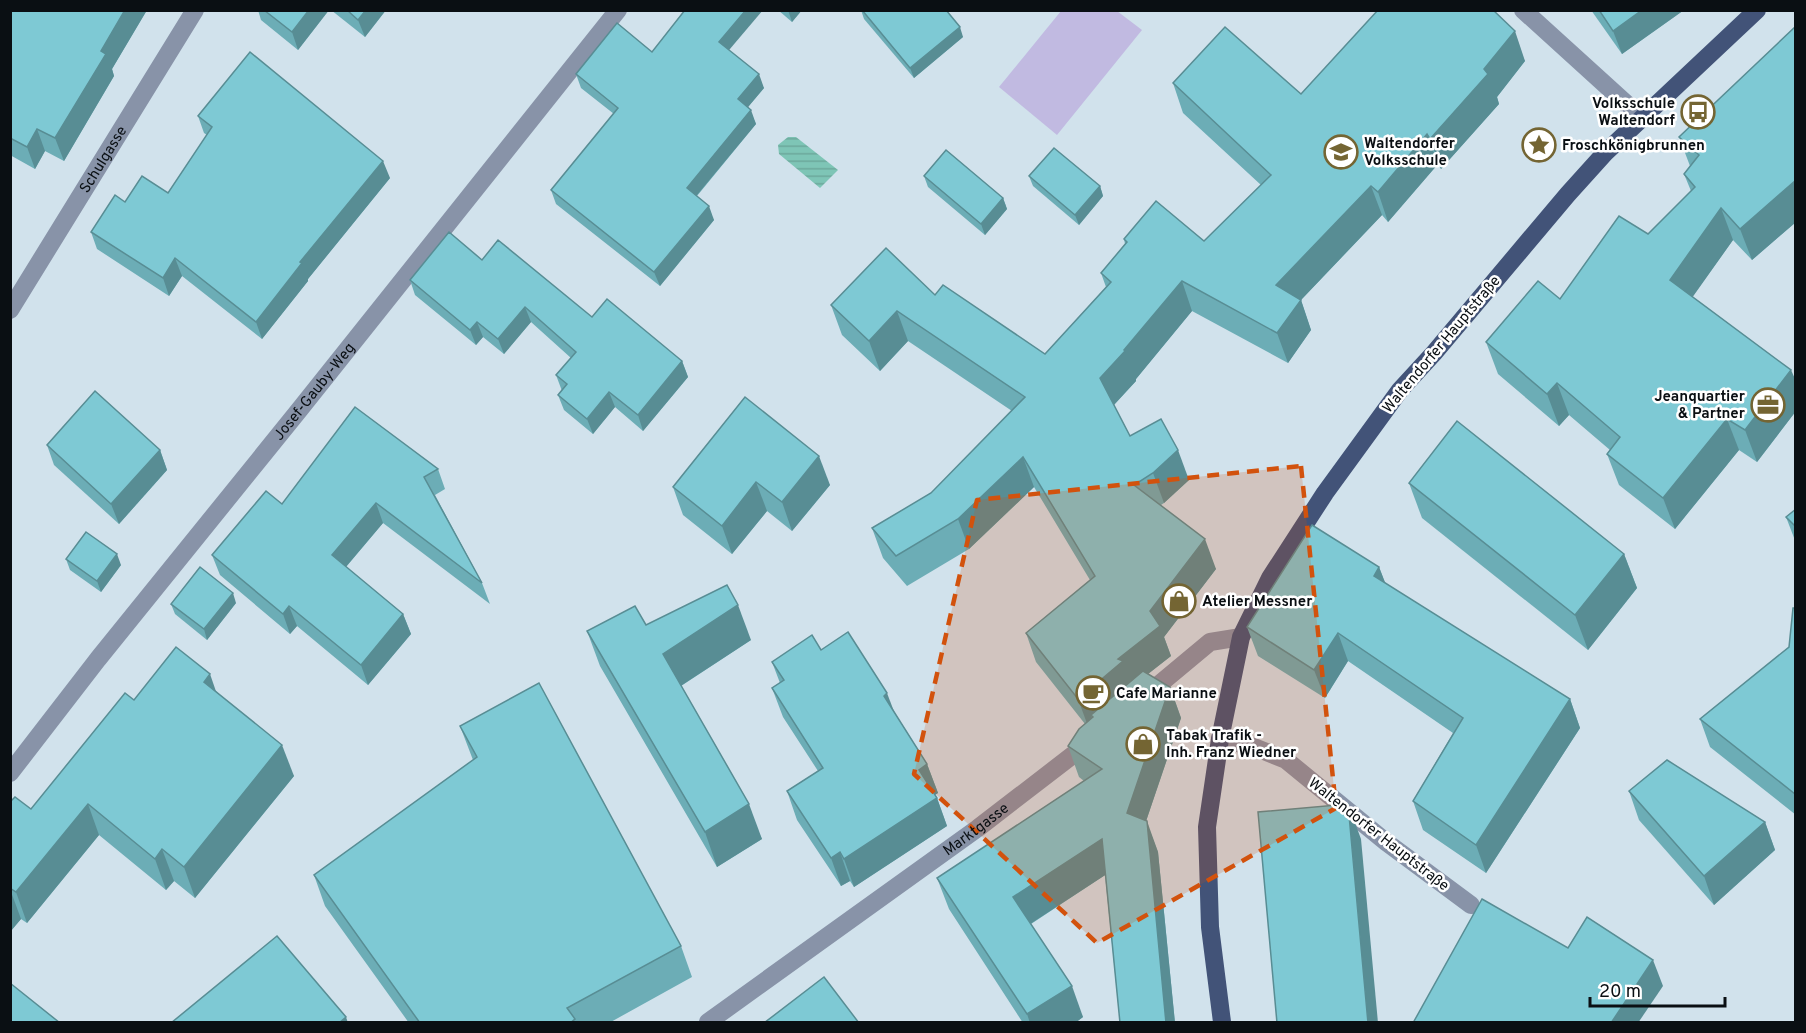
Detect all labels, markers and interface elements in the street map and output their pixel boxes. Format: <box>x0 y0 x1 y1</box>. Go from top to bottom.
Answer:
bus stop icon: Volksschule Waltendorf <box>1680 94 1716 130</box>
place label: Volksschule Waltendorf <box>1592 95 1676 131</box>
street label: Schulgasse <box>76 123 132 197</box>
place icon: Froschkönigbrunnen <box>1521 127 1557 163</box>
school or university icon: Waltendorfer Volksschule <box>1323 134 1359 170</box>
place label: Waltendorfer Volksschule <box>1364 135 1456 171</box>
place label: Froschkönigbrunnen <box>1562 137 1705 156</box>
street label: Waltendorfer Hauptstraße <box>1379 272 1505 417</box>
street label: Josef-Gauby-Weg <box>270 339 360 445</box>
office icon: Jeanquartier & Partner <box>1750 387 1786 423</box>
place label: Jeanquartier & Partner <box>1654 388 1746 424</box>
shop icon: Atelier Messner <box>1161 583 1197 619</box>
place label: Atelier Messner <box>1202 593 1313 612</box>
cafe icon: Cafe Marianne <box>1075 675 1111 711</box>
place label: Cafe Marianne <box>1116 685 1217 704</box>
shop icon: Tabak Trafik - Inh. Franz Wiedner <box>1125 726 1161 762</box>
place label: Tabak Trafik - Inh. Franz Wiedner <box>1166 727 1297 763</box>
street label: Waltendorfer Hauptstraße <box>1304 774 1452 896</box>
street label: Marktgasse <box>940 800 1013 861</box>
scale bar <box>1590 970 1725 1008</box>
text: 20 m <box>1599 981 1641 1004</box>

